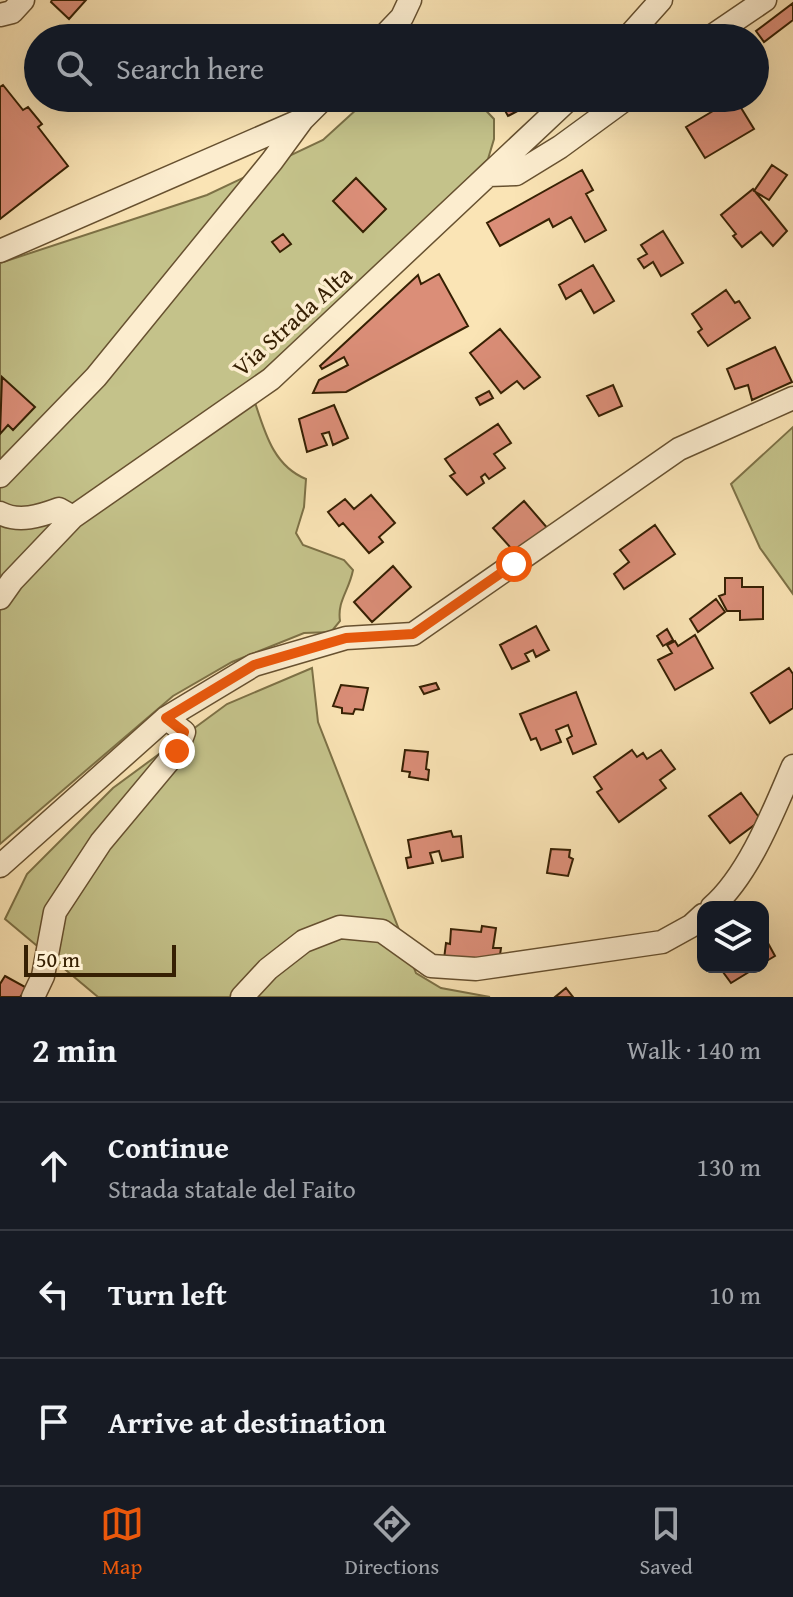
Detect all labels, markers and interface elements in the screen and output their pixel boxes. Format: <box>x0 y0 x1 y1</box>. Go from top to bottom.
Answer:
search box <box>24 24 769 112</box>
icon: search <box>52 46 96 90</box>
text: Search here <box>116 46 264 90</box>
street label: Via Strada Alta <box>224 257 360 384</box>
route start <box>496 546 532 582</box>
route end <box>159 733 195 769</box>
map controls <box>697 901 769 973</box>
button: layers <box>697 901 769 973</box>
scale bar <box>24 941 176 977</box>
text: 50 m <box>36 943 80 975</box>
text: 2 min <box>32 1025 117 1074</box>
text: Walk · 140 m <box>627 1030 761 1069</box>
text: Continue <box>108 1125 229 1169</box>
icon: ahead <box>32 1144 76 1188</box>
text: 130 m <box>696 1147 761 1186</box>
text: Strada statale del Faito <box>108 1169 356 1208</box>
icon: left <box>32 1272 76 1316</box>
text: Turn left <box>108 1272 227 1316</box>
text: 10 m <box>709 1275 761 1314</box>
icon: arrive <box>32 1400 76 1444</box>
text: Arrive at destination <box>108 1400 386 1444</box>
tab: Map <box>100 1502 144 1582</box>
tab: Directions <box>345 1502 439 1582</box>
tab: Saved <box>640 1502 693 1582</box>

